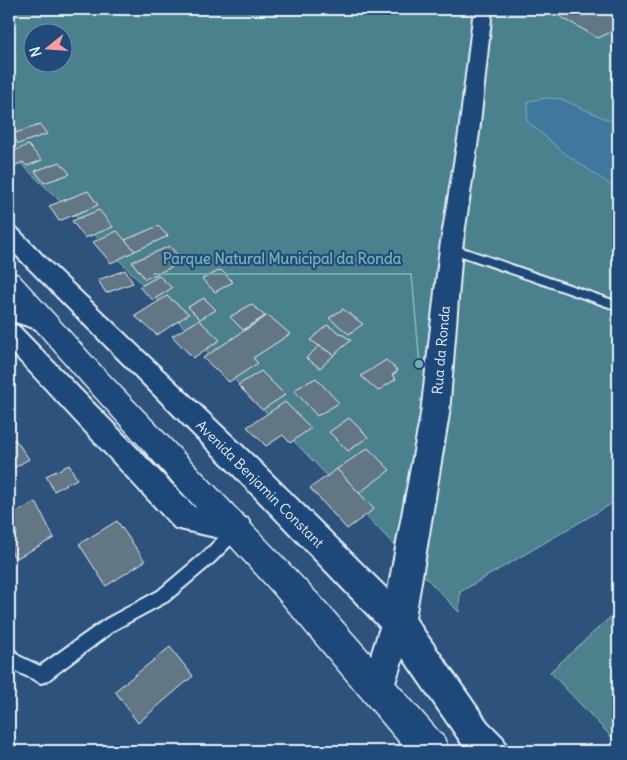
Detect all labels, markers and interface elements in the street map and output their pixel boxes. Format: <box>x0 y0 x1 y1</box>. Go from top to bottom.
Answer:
north arrow <box>22 22 72 72</box>
text: N <box>26 45 46 59</box>
callout: Parque Natural Municipal da Ronda <box>153 244 411 274</box>
text: Parque Natural Municipal da Ronda <box>163 249 402 269</box>
street label: Rua da Ronda <box>428 305 454 395</box>
street label: Avenida Benjamin Constant <box>192 416 328 552</box>

